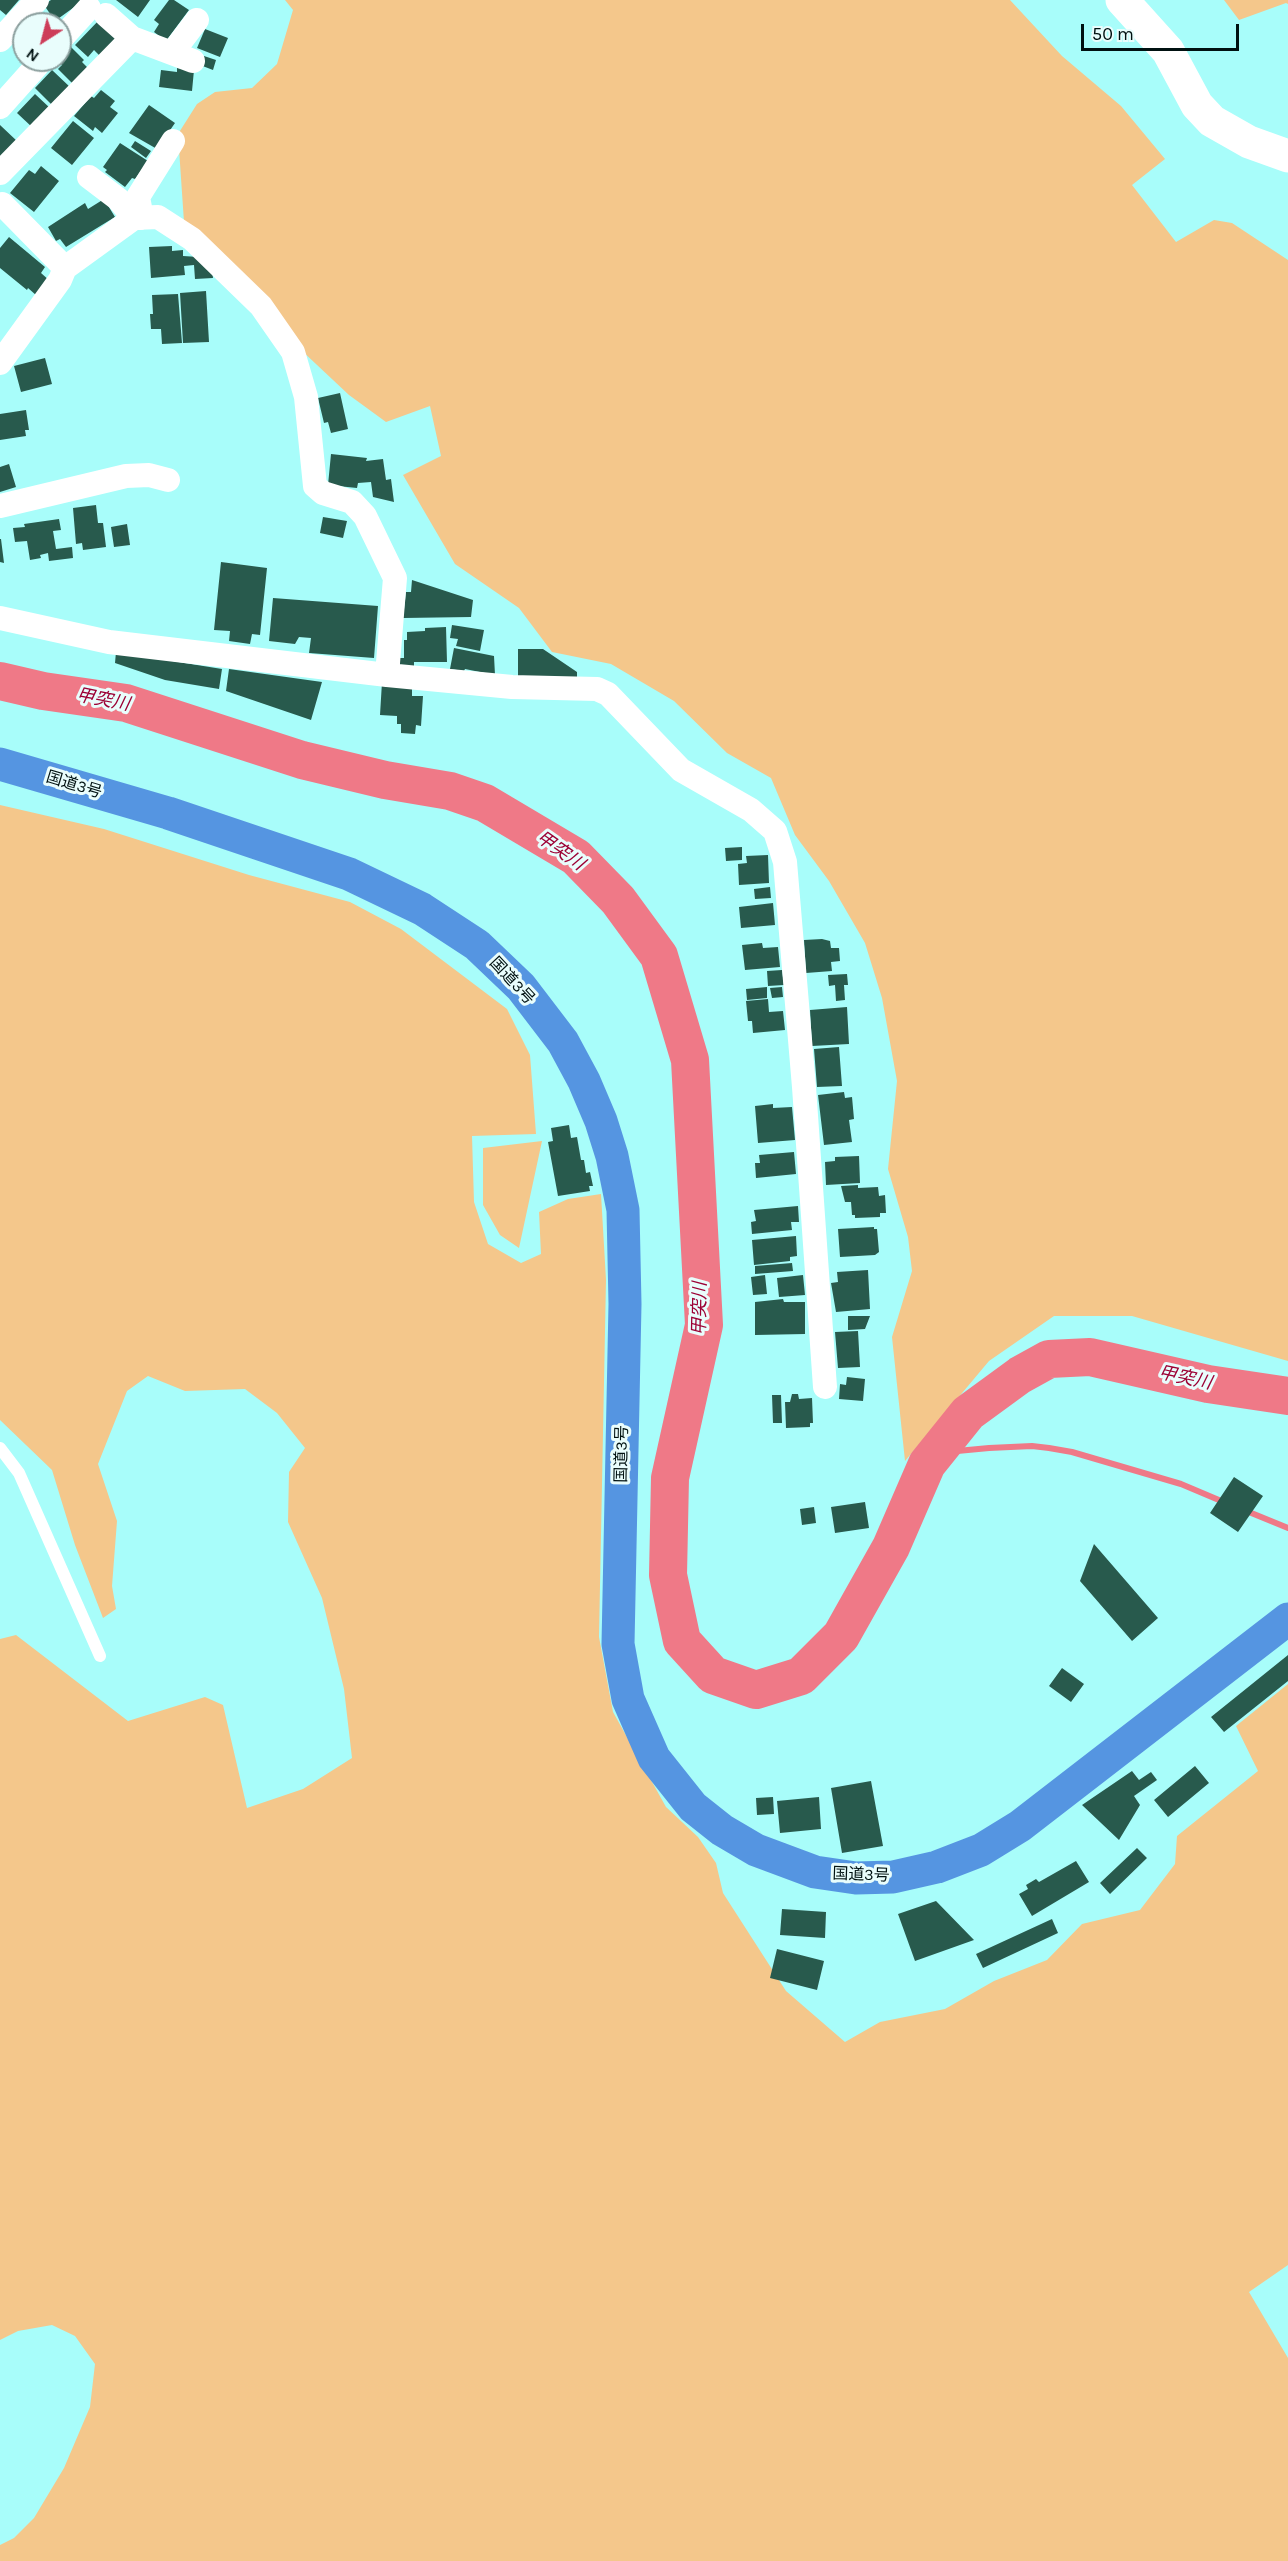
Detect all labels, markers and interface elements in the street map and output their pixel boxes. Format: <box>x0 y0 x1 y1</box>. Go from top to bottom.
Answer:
north arrow <box>12 12 72 72</box>
scale bar <box>1084 12 1242 50</box>
text: 50 m <box>1092 23 1134 45</box>
text: N <box>22 44 43 66</box>
water label: 甲突川 <box>74 684 132 716</box>
street label: 国道3号 <box>44 767 104 803</box>
water label: 甲突川 <box>532 827 588 875</box>
street label: 国道3号 <box>485 953 539 1009</box>
water label: 甲突川 <box>689 1282 711 1336</box>
water label: 甲突川 <box>1156 1362 1214 1394</box>
street label: 国道3号 <box>612 1425 632 1483</box>
street label: 国道3号 <box>832 1864 890 1886</box>

